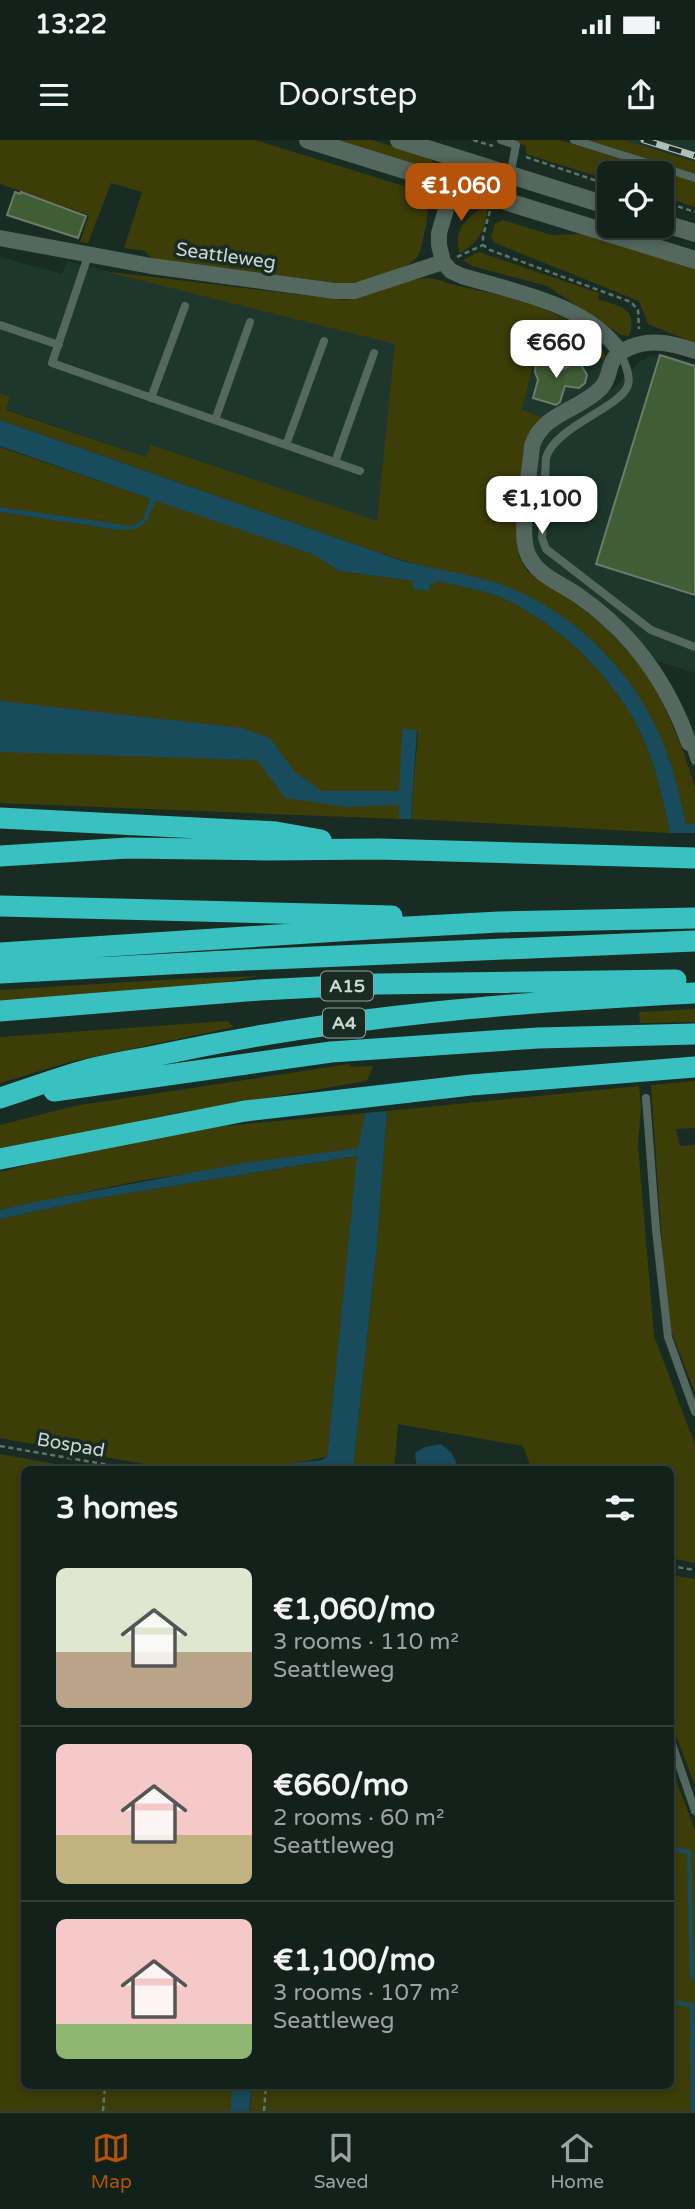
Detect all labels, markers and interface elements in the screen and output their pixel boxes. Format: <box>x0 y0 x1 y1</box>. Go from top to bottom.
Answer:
text: 13:22 <box>35 9 107 40</box>
icon: menu <box>35 76 73 114</box>
text: Doorstep <box>277 76 418 114</box>
icon: share <box>622 76 660 114</box>
map controls <box>597 161 674 238</box>
button: locate <box>597 161 674 238</box>
pin: €1,060 <box>404 164 518 223</box>
text: €1,060 <box>421 172 501 200</box>
street label: Seattleweg <box>175 238 277 274</box>
pin: €660 <box>515 320 597 380</box>
text: €660 <box>526 329 586 357</box>
pin: €1,100 <box>485 476 599 536</box>
text: €1,100 <box>502 485 582 513</box>
road number: A15 <box>321 972 373 1000</box>
road number: A4 <box>323 1008 365 1038</box>
street label: Bospad <box>35 1428 106 1462</box>
icon: filters <box>601 1489 639 1527</box>
text: 3 homes <box>56 1490 178 1527</box>
text: €1,060/mo <box>273 1591 435 1628</box>
icon: home <box>112 1596 196 1680</box>
text: 3 rooms · 110 m² <box>273 1628 459 1656</box>
text: Seattleweg <box>273 1656 395 1684</box>
text: €660/mo <box>273 1767 409 1804</box>
icon: home <box>112 1772 196 1856</box>
text: 2 rooms · 60 m² <box>273 1804 444 1832</box>
text: Seattleweg <box>273 1832 395 1860</box>
text: €1,100/mo <box>273 1942 435 1979</box>
icon: home <box>112 1947 196 2031</box>
text: 3 rooms · 107 m² <box>273 1979 459 2007</box>
text: Seattleweg <box>273 2007 395 2035</box>
tab: Map <box>91 2129 132 2193</box>
tab: Saved <box>314 2129 369 2193</box>
tab: Home <box>550 2129 604 2193</box>

